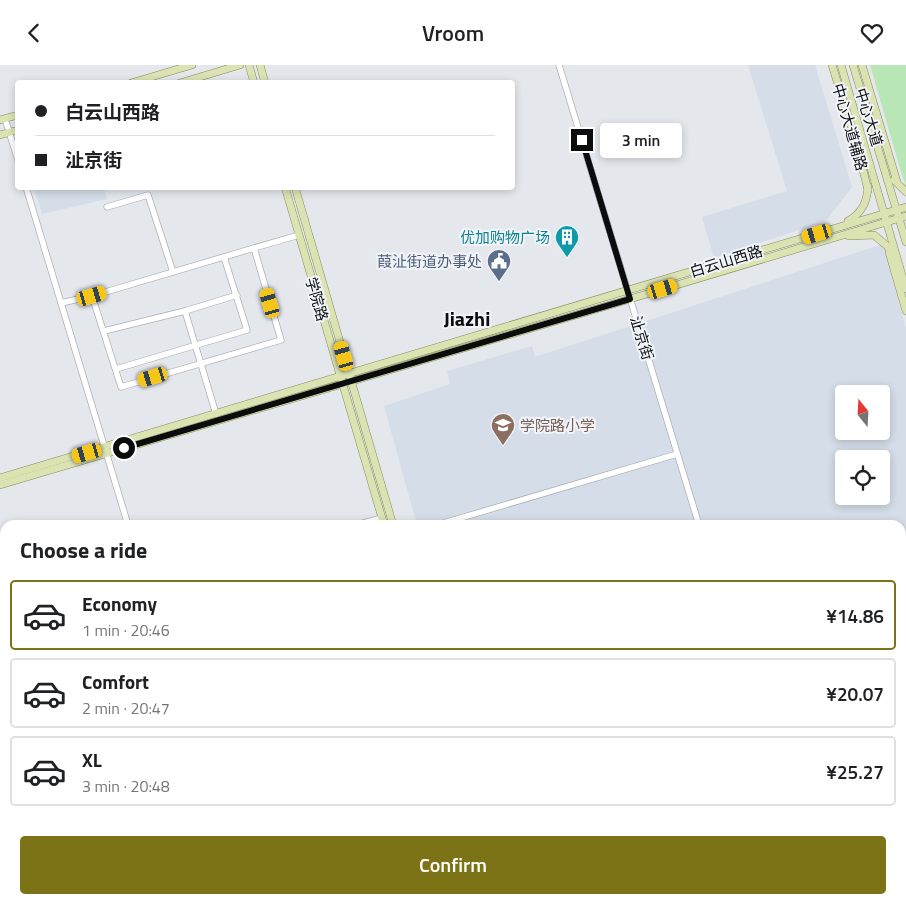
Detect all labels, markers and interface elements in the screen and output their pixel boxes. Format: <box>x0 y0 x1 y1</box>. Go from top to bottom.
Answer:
text: Vroom <box>422 16 484 50</box>
icon: back <box>20 19 48 47</box>
icon: heart <box>858 19 886 47</box>
street label: 中心大道辅路 <box>827 81 873 173</box>
street label: 中心大道 <box>849 85 889 149</box>
text: 白云山西路 <box>65 97 160 126</box>
callout: 3 min <box>600 123 682 157</box>
text: 3 min <box>622 128 660 152</box>
route end <box>571 129 593 151</box>
text: 沚京街 <box>65 145 122 174</box>
car <box>800 222 833 246</box>
building icon: 优加购物广场 <box>554 224 580 258</box>
place label: 优加购物广场 <box>460 226 550 249</box>
street label: 白云山西路 <box>687 239 765 283</box>
public building icon: 葭沚街道办事处 <box>486 248 512 282</box>
place label: 葭沚街道办事处 <box>377 250 482 273</box>
street label: 学院路 <box>300 274 334 324</box>
car <box>646 277 679 301</box>
car <box>75 285 108 307</box>
car <box>258 287 281 319</box>
district label: Jiazhi <box>444 303 490 334</box>
street label: 沚京街 <box>624 313 660 363</box>
car <box>332 340 355 372</box>
car <box>136 365 169 389</box>
north arrow <box>835 385 890 440</box>
map controls <box>835 385 890 505</box>
school or university icon: 学院路小学 <box>490 412 516 446</box>
place label: 学院路小学 <box>520 414 595 437</box>
route start <box>113 437 135 459</box>
car <box>70 442 103 464</box>
button: locate <box>835 450 890 505</box>
text: Choose a ride <box>20 533 147 567</box>
text: Economy <box>82 589 157 618</box>
icon: car <box>22 593 67 638</box>
text: ¥14.86 <box>826 601 884 630</box>
text: 1 min · 20:46 <box>82 618 170 642</box>
text: Comfort <box>82 667 149 696</box>
icon: car <box>22 671 67 716</box>
text: ¥20.07 <box>826 679 884 708</box>
text: 2 min · 20:47 <box>82 696 170 720</box>
text: XL <box>82 745 102 774</box>
icon: car <box>22 749 67 794</box>
text: ¥25.27 <box>826 757 884 786</box>
text: 3 min · 20:48 <box>82 774 170 798</box>
button: Confirm <box>20 836 886 894</box>

